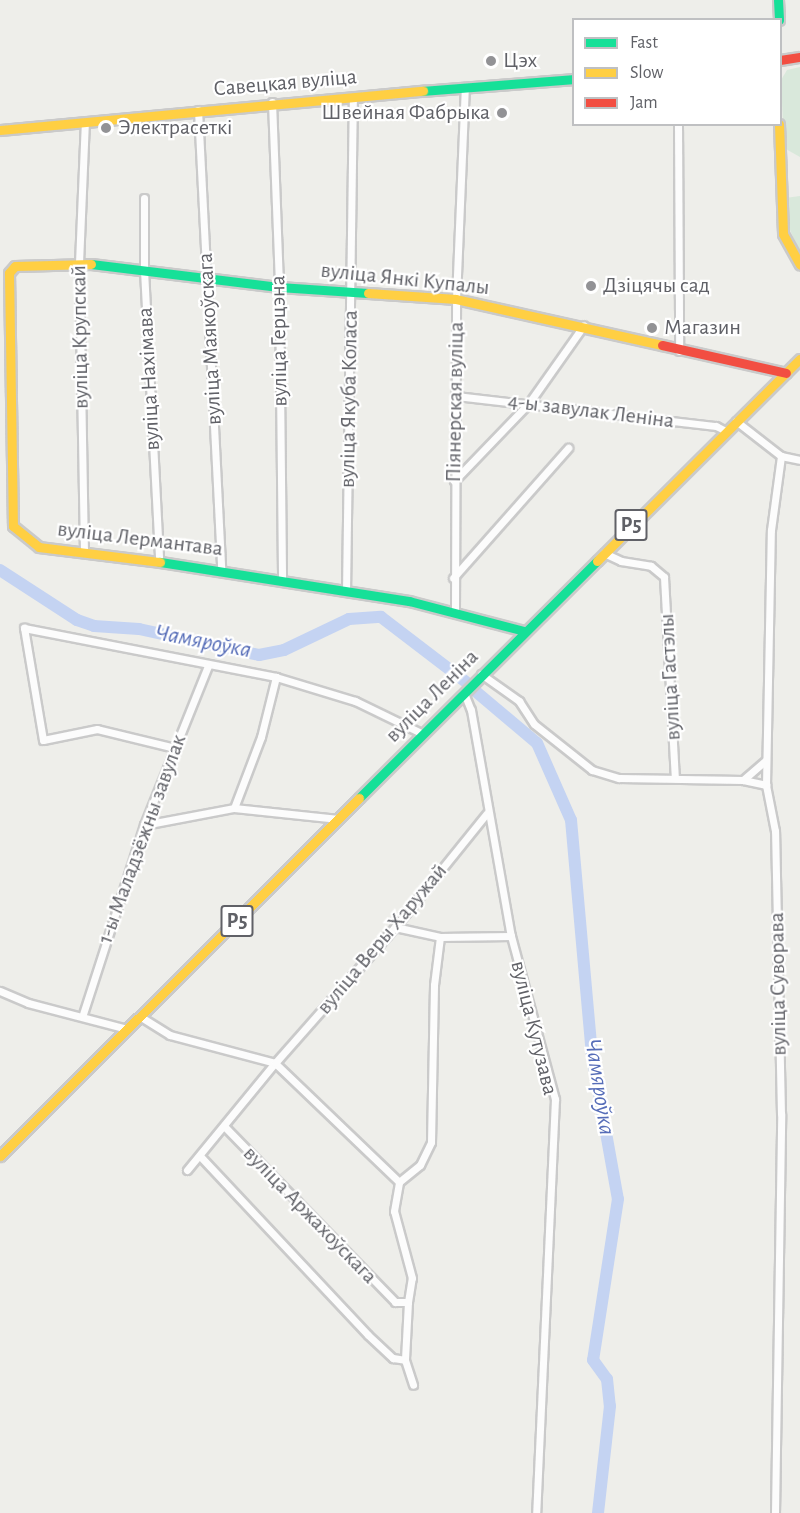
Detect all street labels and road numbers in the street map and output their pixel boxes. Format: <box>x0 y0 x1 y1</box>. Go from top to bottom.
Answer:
street label: Савецкая вуліца <box>212 64 358 102</box>
street label: вуліца Маякоўскага <box>192 252 228 426</box>
street label: вуліца Янкі Купалы <box>319 257 491 301</box>
street label: вуліца Крупскай <box>66 265 94 409</box>
street label: вуліца Герцэна <box>265 275 293 407</box>
street label: вуліца Нахімава <box>132 307 166 451</box>
street label: вуліца Якуба Коласа <box>334 310 364 488</box>
street label: Піянерская вуліца <box>440 321 470 483</box>
street label: 4-ы завулак Леніна <box>506 388 676 434</box>
road number: Р5 <box>614 507 648 543</box>
street label: вуліца Лермантава <box>56 516 224 562</box>
street label: вуліца Гастэлы <box>653 613 687 741</box>
street label: вуліца Леніна <box>380 644 484 748</box>
street label: 1-ы Маладзёжны завулак <box>92 731 192 947</box>
street label: вуліца Веры Харужай <box>311 858 453 1020</box>
road number: Р5 <box>220 903 254 939</box>
street label: вуліца Суворава <box>764 912 792 1056</box>
street label: вуліца Кутузава <box>505 958 563 1098</box>
street label: вуліца Аржахоўскага <box>237 1140 383 1290</box>

